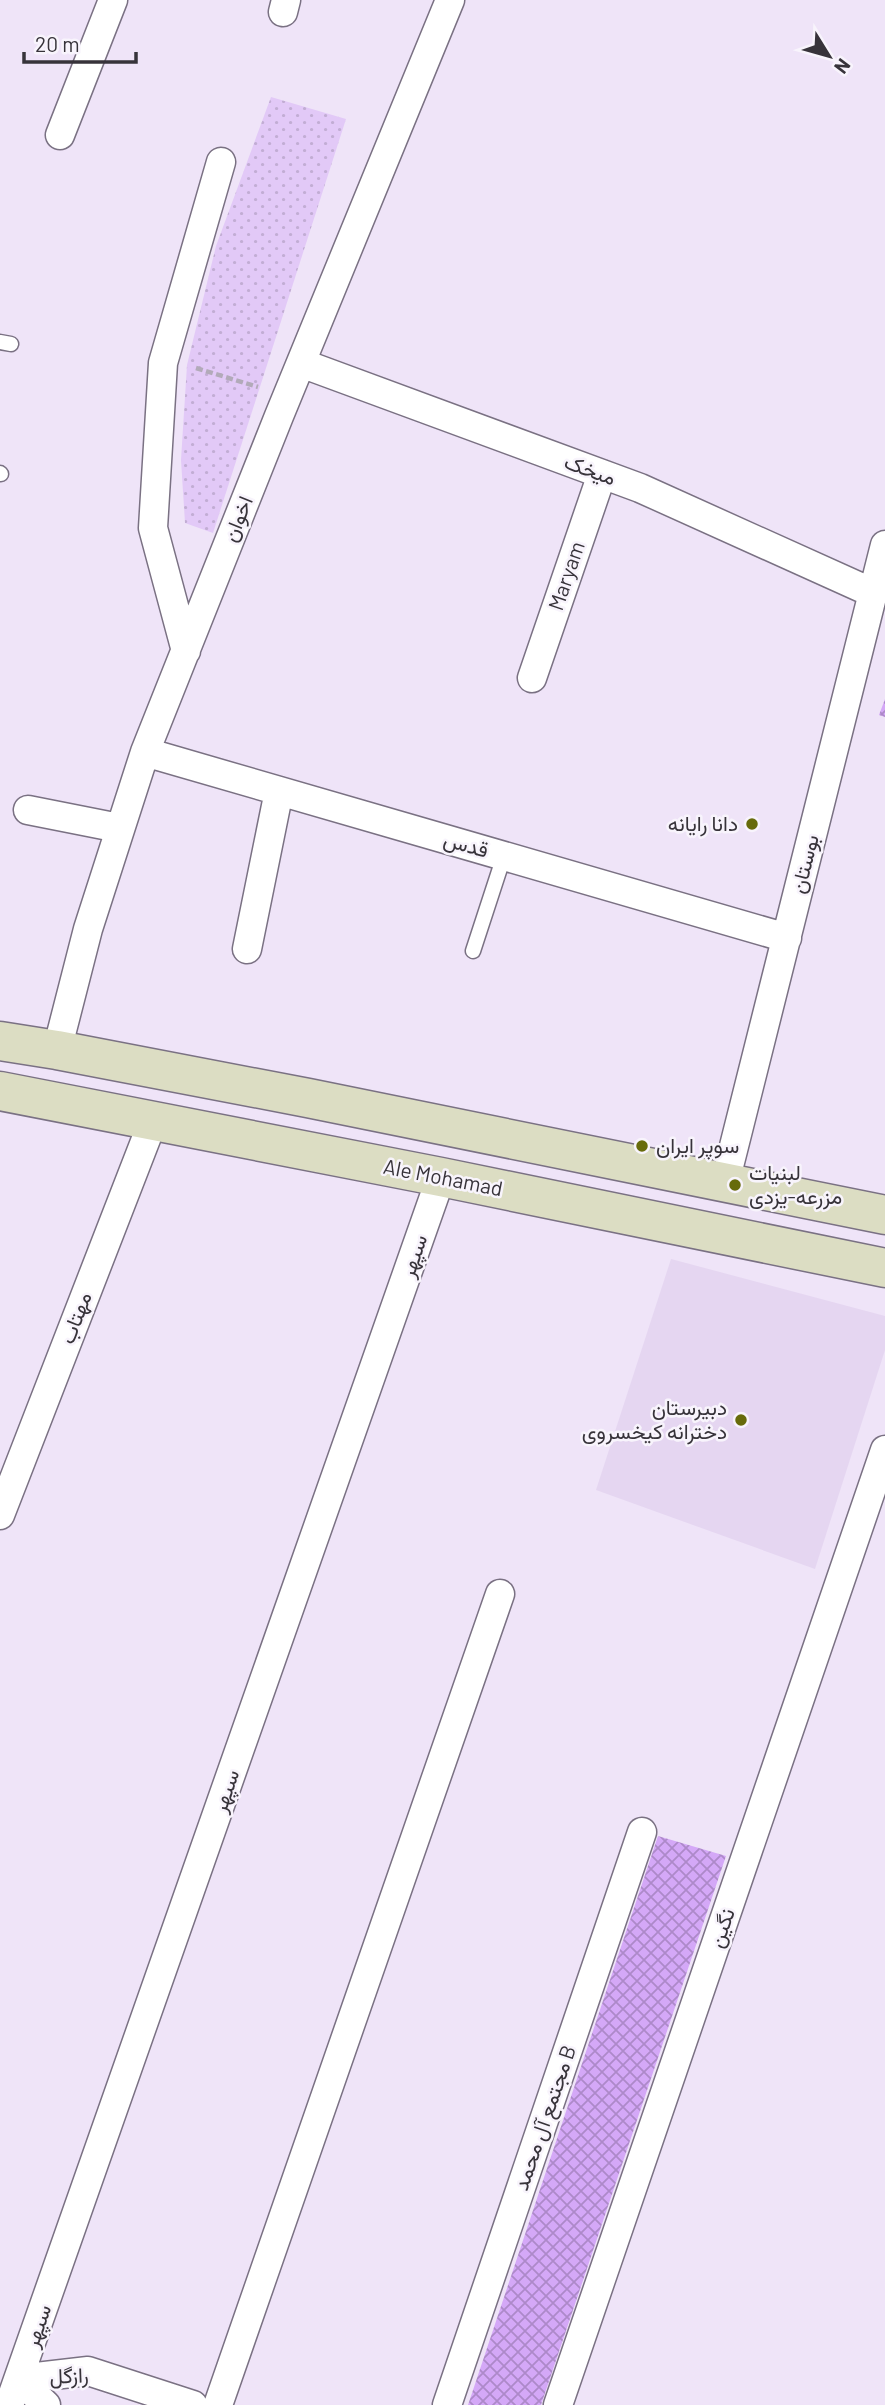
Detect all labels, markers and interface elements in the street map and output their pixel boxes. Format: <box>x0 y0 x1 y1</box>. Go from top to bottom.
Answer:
scale bar <box>24 21 136 65</box>
north arrow <box>794 21 864 91</box>
text: 20 m <box>35 31 80 56</box>
text: N <box>830 55 856 79</box>
street label: میخک <box>561 448 620 490</box>
street label: اخوان <box>216 492 259 546</box>
street label: Maryam <box>542 538 589 613</box>
place label: دانا رایانه <box>668 810 738 837</box>
marker: دانا رایانه <box>744 816 760 832</box>
street label: قدس <box>441 825 492 863</box>
street label: بوستان <box>784 832 825 896</box>
place label: سوپر ایران <box>656 1132 739 1160</box>
marker: سوپر ایران <box>634 1138 650 1154</box>
street label: Ale Mohamad <box>381 1153 505 1200</box>
place label: لبنیات مزرعه-یزدی <box>749 1159 842 1210</box>
marker: لبنیات مزرعه-یزدی <box>727 1177 743 1193</box>
street label: سپهر <box>393 1231 434 1282</box>
street label: مهتاب <box>53 1288 98 1348</box>
place label: دبیرستان دخترانه کیخسروی <box>582 1394 727 1445</box>
marker: دبیرستان دخترانه کیخسروی <box>733 1412 749 1428</box>
street label: سپهر <box>205 1766 246 1817</box>
street label: نگین <box>702 1904 740 1951</box>
street label: مجتمع آل محمد B <box>507 2042 583 2194</box>
street label: سپهر <box>17 2301 58 2352</box>
street label: رازگل <box>49 2361 89 2390</box>

